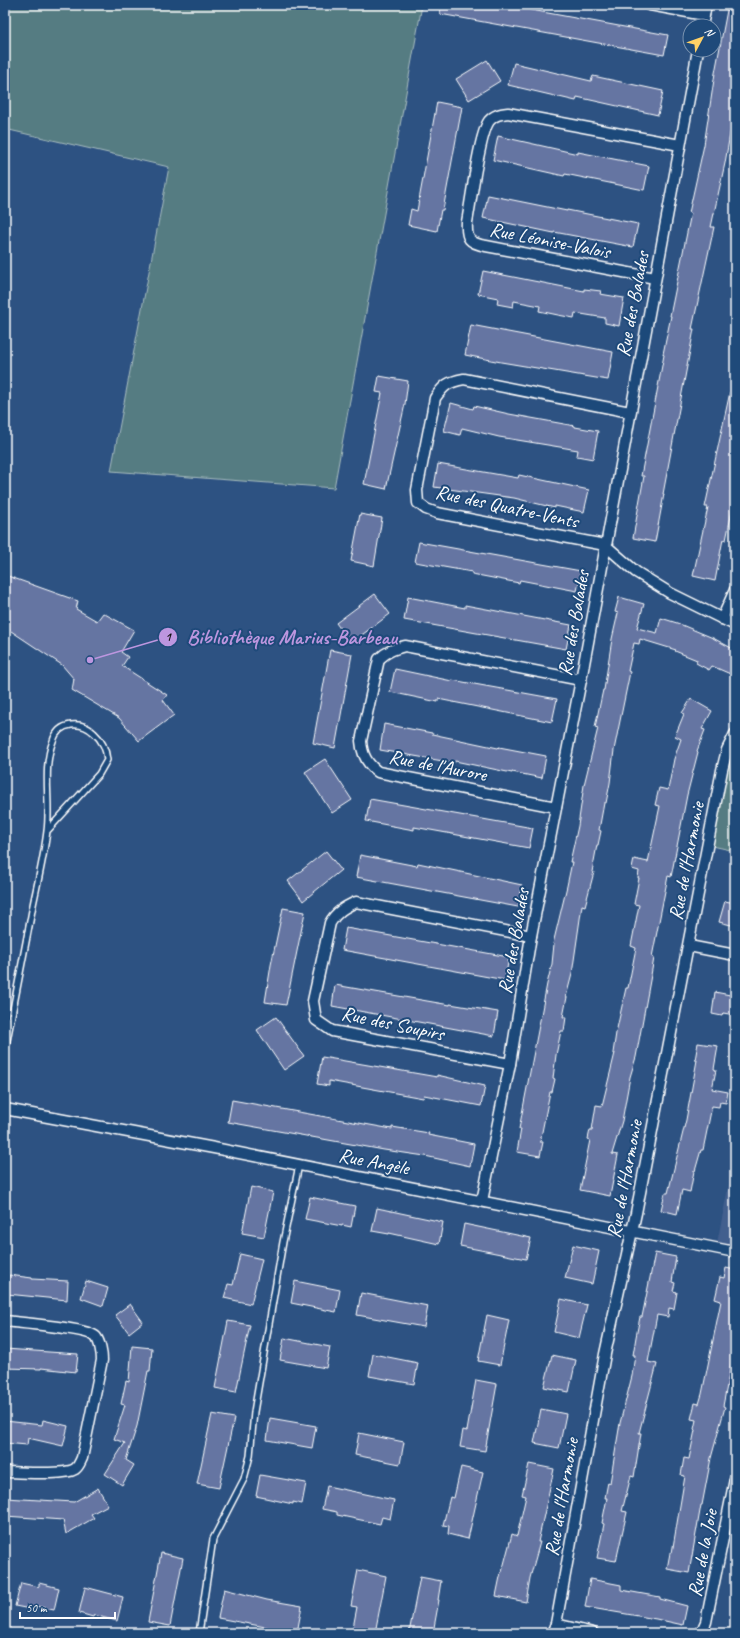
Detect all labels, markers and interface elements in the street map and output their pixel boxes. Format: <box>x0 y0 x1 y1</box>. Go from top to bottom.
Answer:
north arrow <box>682 18 722 58</box>
text: N <box>702 24 718 40</box>
street label: Rue Léonise-Valois <box>488 217 614 265</box>
street label: Rue des Balades <box>610 247 655 359</box>
street label: Rue des Quatre-Vents <box>433 479 583 534</box>
street label: Rue des Balades <box>552 566 595 678</box>
callout: Bibliothèque Marius-Barbeau <box>158 621 405 654</box>
text: Bibliothèque Marius-Barbeau <box>187 624 399 650</box>
text: 1 <box>165 629 172 645</box>
street label: Rue de l'Aurore <box>387 744 490 787</box>
street label: Rue de l'Harmonie <box>663 799 710 922</box>
street label: Rue des Balades <box>492 884 535 996</box>
street label: Rue des Soupirs <box>339 1000 449 1047</box>
street label: Rue de l'Harmonie <box>601 1117 648 1240</box>
street label: Rue Angèle <box>337 1142 413 1181</box>
street label: Rue de l'Harmonie <box>539 1435 584 1558</box>
street label: Rue de la Joie <box>682 1506 723 1599</box>
scale bar <box>20 1594 115 1620</box>
text: 50 m <box>26 1600 48 1616</box>

